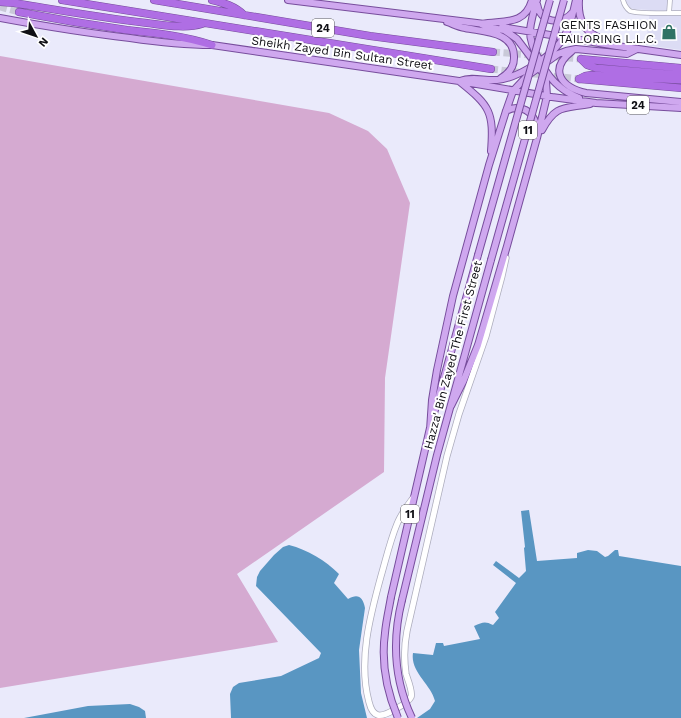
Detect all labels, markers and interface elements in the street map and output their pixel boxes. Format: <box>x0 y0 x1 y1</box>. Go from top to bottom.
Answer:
north arrow <box>16 16 56 56</box>
place label: GENTS FASHION TAILORING L.L.C. <box>559 18 657 46</box>
road number: 24 <box>312 19 334 37</box>
shop icon: GENTS FASHION TAILORING L.L.C. <box>660 23 678 41</box>
street label: Sheikh Zayed Bin Sultan Street <box>251 33 433 73</box>
text: N <box>36 35 51 49</box>
road number: 24 <box>627 96 649 114</box>
road number: 11 <box>519 121 537 139</box>
street label: Hazza' Bin Zayed The First Street <box>421 259 485 451</box>
road number: 11 <box>401 505 419 523</box>

